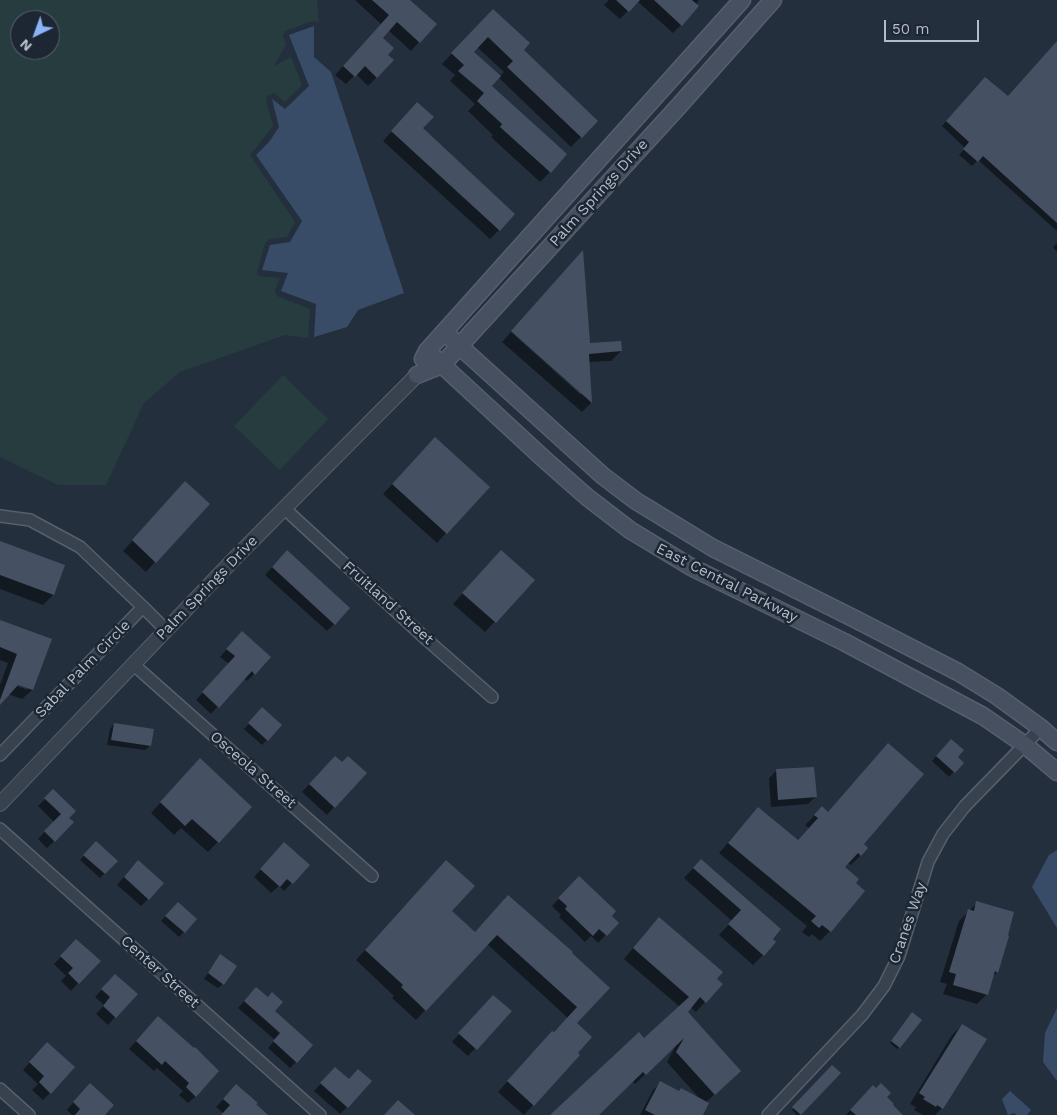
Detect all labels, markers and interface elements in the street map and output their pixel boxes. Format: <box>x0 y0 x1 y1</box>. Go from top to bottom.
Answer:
north arrow <box>10 10 60 60</box>
scale bar <box>887 10 982 42</box>
text: 50 m <box>892 20 929 38</box>
text: N <box>16 36 35 55</box>
street label: Palm Springs Drive <box>546 136 652 250</box>
street label: Palm Springs Drive <box>152 532 262 644</box>
street label: East Central Parkway <box>653 539 801 627</box>
street label: Fruitland Street <box>339 557 437 649</box>
street label: Sabal Palm Circle <box>32 616 134 722</box>
street label: Osceola Street <box>206 728 300 812</box>
street label: Cranes Way <box>886 880 930 966</box>
street label: Center Street <box>117 932 203 1012</box>

